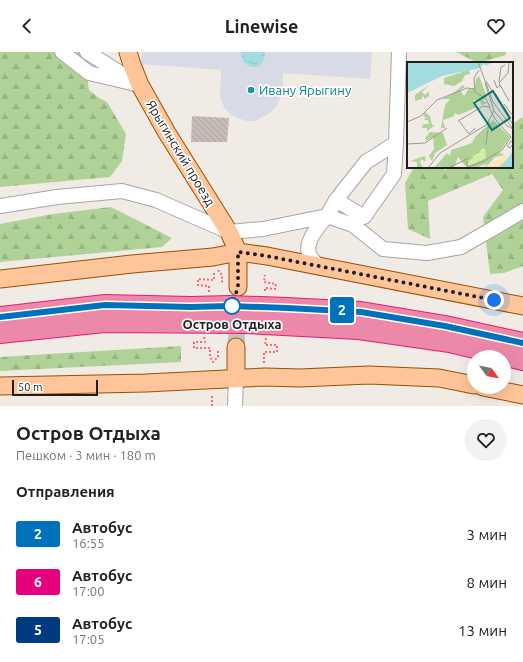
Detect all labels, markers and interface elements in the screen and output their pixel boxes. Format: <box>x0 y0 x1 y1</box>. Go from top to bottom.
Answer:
icon: back <box>16 15 38 37</box>
icon: heart <box>485 15 507 37</box>
text: Linewise <box>225 16 298 36</box>
inset map <box>407 62 513 168</box>
place label: Ивану Ярыгину <box>259 83 351 97</box>
marker: Ивану Ярыгину <box>246 85 256 95</box>
street label: Ярыгинский проезд <box>144 98 218 209</box>
your location <box>484 290 504 310</box>
marker: Остров Отдыха <box>223 297 241 315</box>
line badge: 2 <box>329 297 355 323</box>
text: 2 <box>338 302 346 318</box>
place label: Остров Отдыха <box>182 317 282 331</box>
north arrow <box>467 350 511 394</box>
map controls <box>467 350 511 394</box>
scale bar <box>12 378 98 397</box>
text: 50 m <box>18 381 42 393</box>
button: heart <box>465 419 507 461</box>
text: Остров Отдыха <box>16 422 161 444</box>
text: Пешком · 3 мин · 180 m <box>16 448 156 462</box>
text: Отправления <box>16 483 115 500</box>
text: Автобус <box>72 519 132 536</box>
text: 2 <box>34 526 42 542</box>
text: 3 мин <box>467 526 507 543</box>
text: 16:55 <box>72 536 105 550</box>
text: Автобус <box>72 567 132 584</box>
text: 6 <box>34 574 42 590</box>
text: 8 мин <box>467 574 507 591</box>
text: 17:00 <box>72 584 105 598</box>
text: Автобус <box>72 615 132 632</box>
text: 5 <box>34 622 42 638</box>
text: 13 мин <box>458 622 507 639</box>
text: 17:05 <box>72 632 105 646</box>

